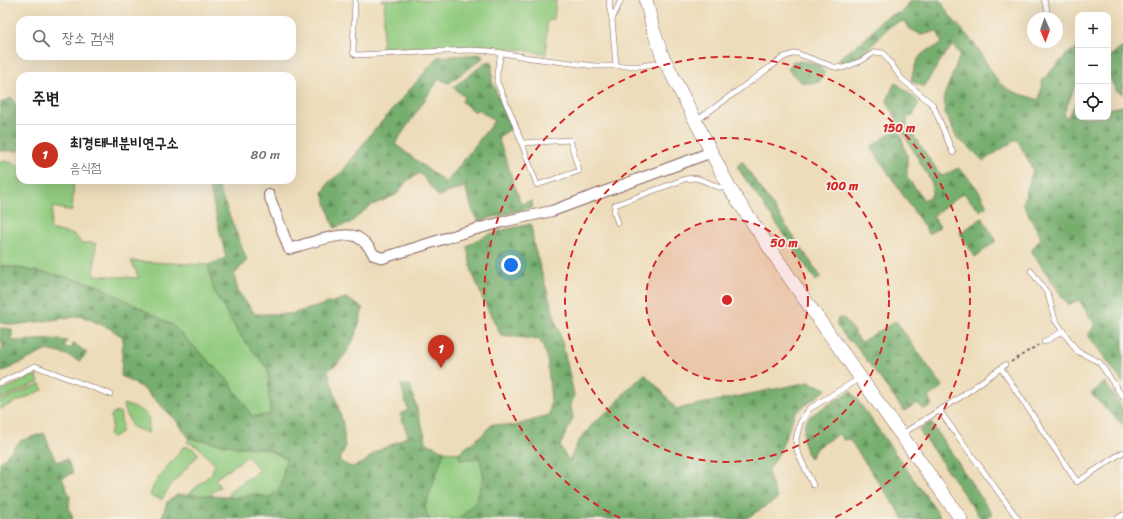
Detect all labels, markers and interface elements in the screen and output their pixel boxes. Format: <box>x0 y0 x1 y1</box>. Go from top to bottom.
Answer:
north arrow <box>1027 12 1063 48</box>
map controls <box>1075 12 1111 120</box>
button: + <box>1075 12 1111 48</box>
search box <box>16 16 296 60</box>
text: 장소 검색 <box>62 25 114 51</box>
icon: search <box>30 27 52 49</box>
button: − <box>1075 48 1111 84</box>
text: 주변 <box>32 83 59 113</box>
button: locate <box>1075 84 1111 120</box>
text: 150 m <box>883 117 916 139</box>
text: 최경태내분비연구소 <box>70 130 179 156</box>
text: 1 <box>42 143 48 166</box>
text: 80 m <box>251 143 280 166</box>
text: 음식점 <box>70 156 101 179</box>
text: 100 m <box>826 175 859 197</box>
text: 50 m <box>770 232 798 254</box>
your location <box>501 255 521 275</box>
centre of rings <box>720 293 734 307</box>
pin: 1 <box>428 335 454 368</box>

